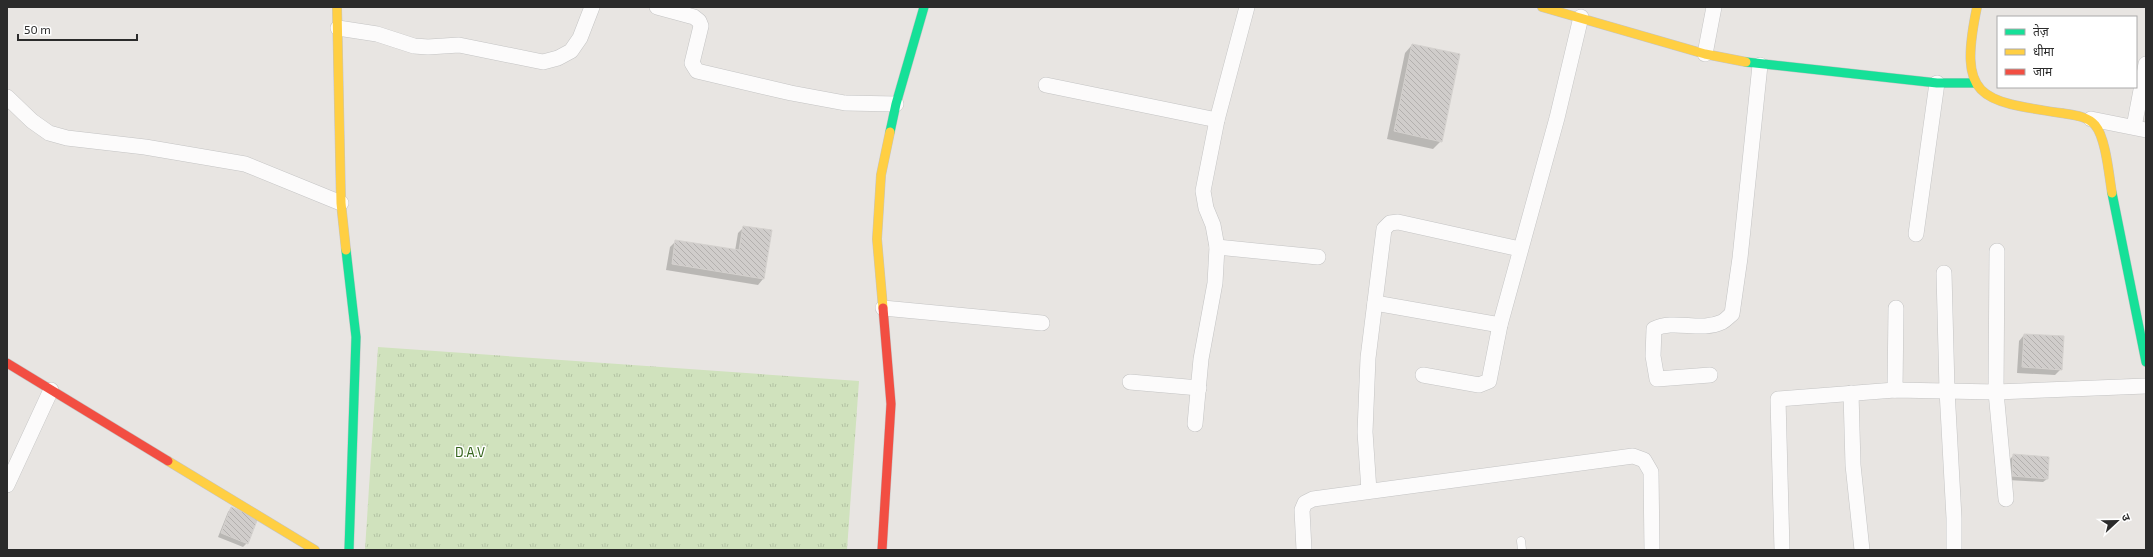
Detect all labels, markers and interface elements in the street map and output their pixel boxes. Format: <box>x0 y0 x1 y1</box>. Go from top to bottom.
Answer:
scale bar <box>18 16 137 42</box>
legend <box>1997 16 2137 88</box>
text: 50 m <box>24 22 51 36</box>
text: तेज़ <box>2033 24 2050 38</box>
text: धीमा <box>2033 44 2055 58</box>
text: जाम <box>2033 64 2053 78</box>
park label: D.A.V <box>455 444 485 460</box>
north arrow <box>2097 501 2137 541</box>
text: उ <box>2120 512 2134 523</box>

